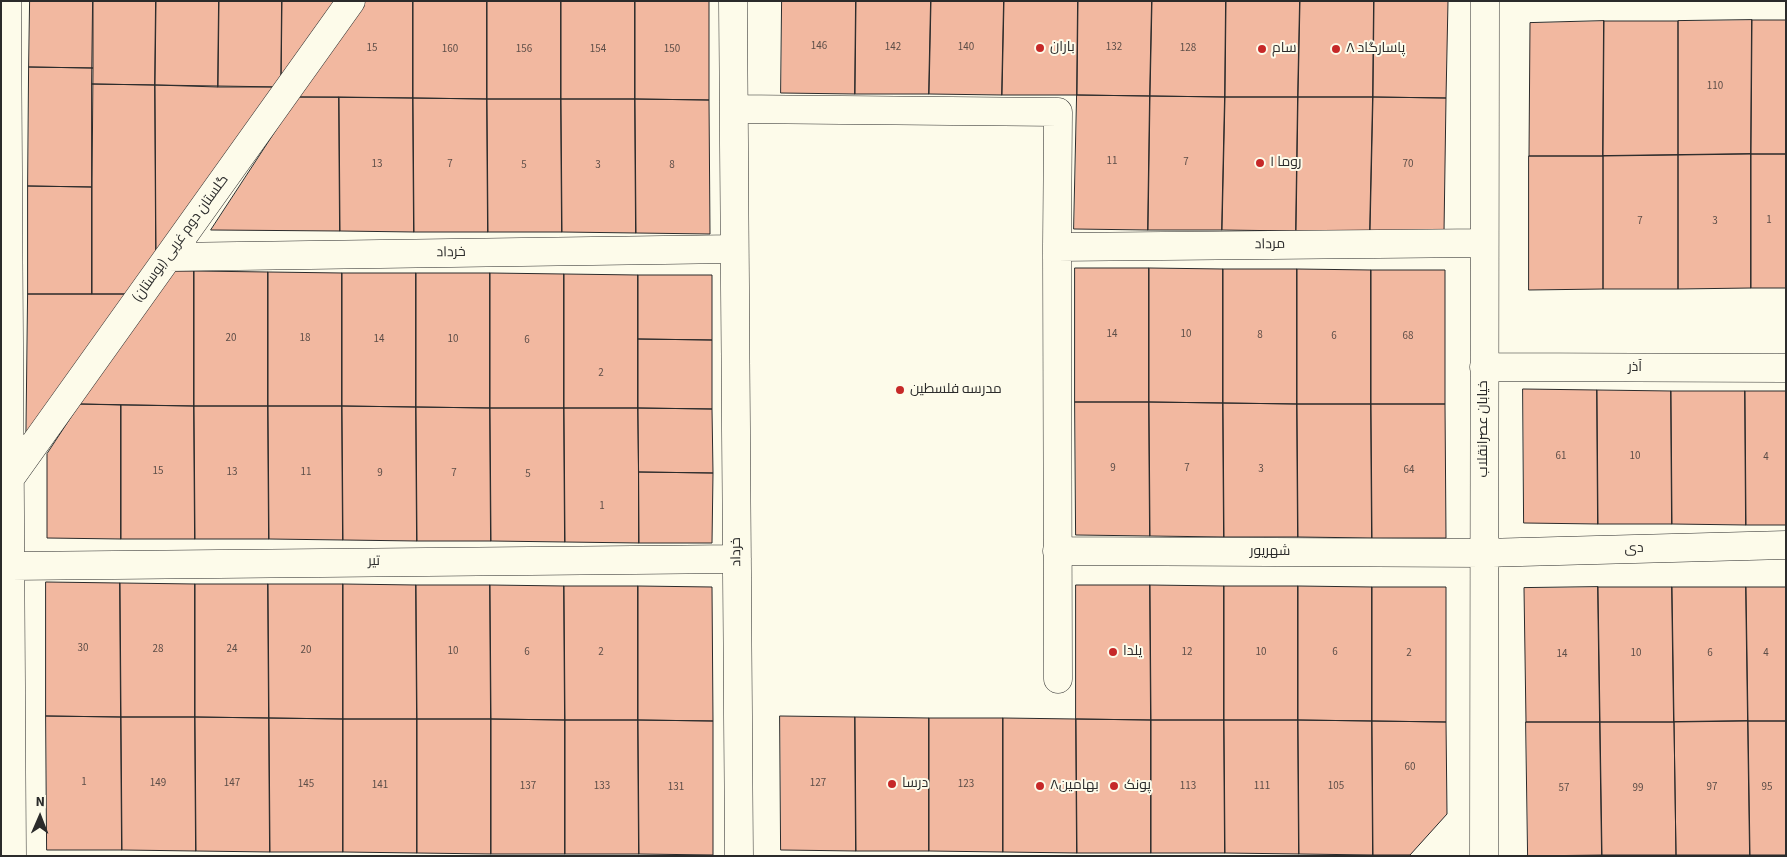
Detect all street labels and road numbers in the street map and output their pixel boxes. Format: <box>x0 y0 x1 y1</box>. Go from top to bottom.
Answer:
street label: گلستان دوم غربی (بوستان) <box>129 172 233 306</box>
street label: مرداد <box>1255 236 1285 254</box>
street label: خرداد <box>436 244 466 262</box>
street label: آذر <box>1628 360 1642 376</box>
street label: خیابان عصرانقلاب <box>1476 381 1492 477</box>
street label: خرداد <box>728 537 746 567</box>
street label: دی <box>1624 540 1644 558</box>
street label: شهریور <box>1250 544 1290 560</box>
street label: تیر <box>368 553 380 571</box>

